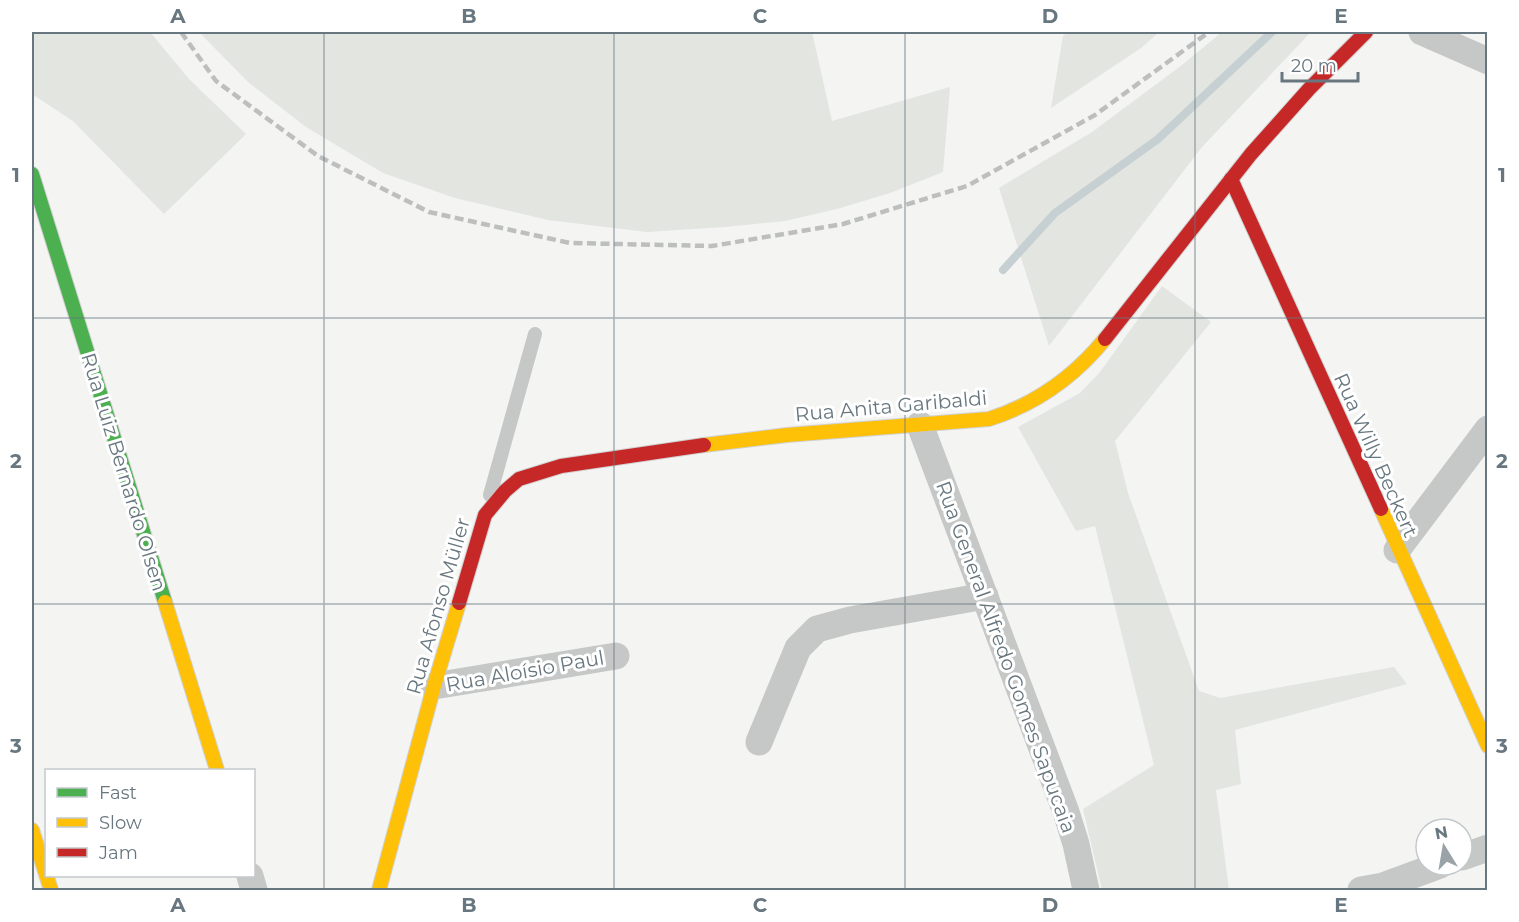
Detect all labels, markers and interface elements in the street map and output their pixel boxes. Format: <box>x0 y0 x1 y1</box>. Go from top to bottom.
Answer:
text: A <box>169 4 186 28</box>
text: B <box>461 4 477 28</box>
text: C <box>753 4 768 28</box>
text: D <box>1042 4 1058 28</box>
text: E <box>1334 4 1348 28</box>
scale bar <box>1282 45 1358 83</box>
text: 20 m <box>1291 55 1337 77</box>
text: 1 <box>12 163 20 187</box>
text: 1 <box>1498 163 1506 187</box>
street label: Rua Luiz Bernardo Olsen <box>76 350 172 594</box>
street label: Rua Willy Beckert <box>1329 369 1423 541</box>
street label: Rua Anita Garibaldi <box>794 386 988 426</box>
text: 2 <box>10 449 22 473</box>
text: 2 <box>1496 449 1508 473</box>
street label: Rua General Alfredo Gomes Sapucaia <box>931 478 1081 836</box>
street label: Rua Afonso Müller <box>401 515 475 697</box>
street label: Rua Aloísio Paul <box>444 645 606 697</box>
text: 3 <box>9 734 22 758</box>
text: 3 <box>1495 734 1508 758</box>
legend <box>45 769 255 877</box>
text: Fast <box>99 782 137 804</box>
text: Slow <box>99 812 142 834</box>
north arrow <box>1414 817 1474 877</box>
text: N <box>1433 822 1449 843</box>
text: Jam <box>98 842 138 864</box>
text: A <box>169 893 186 917</box>
text: B <box>461 893 477 917</box>
text: C <box>753 893 768 917</box>
text: D <box>1042 893 1058 917</box>
text: E <box>1334 893 1348 917</box>

